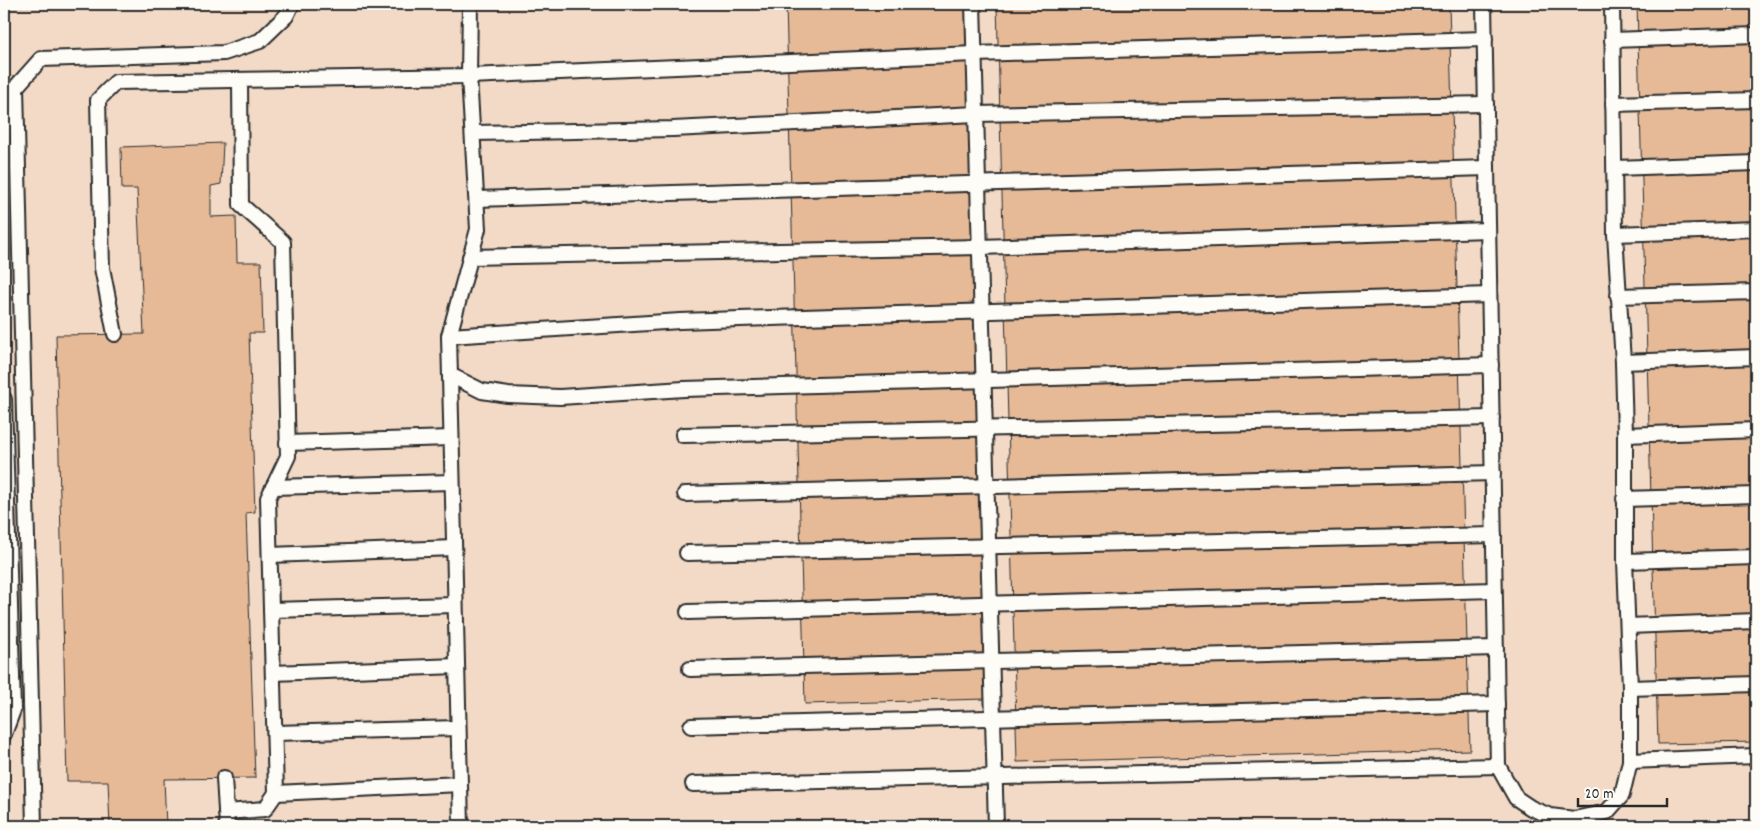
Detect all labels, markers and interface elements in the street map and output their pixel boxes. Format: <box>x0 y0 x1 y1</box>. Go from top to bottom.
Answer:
scale bar <box>1578 775 1666 807</box>
text: 20 m <box>1585 784 1613 806</box>

